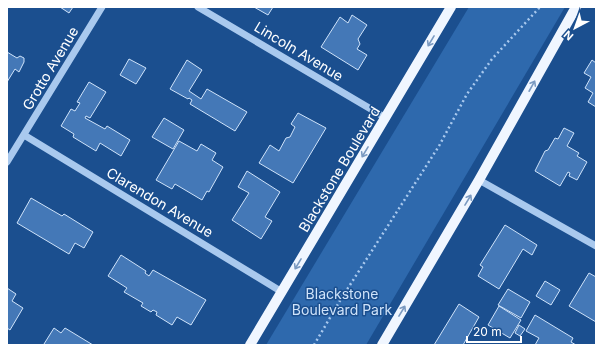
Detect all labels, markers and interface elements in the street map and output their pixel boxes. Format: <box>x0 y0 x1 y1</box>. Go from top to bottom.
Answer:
north arrow <box>555 8 595 48</box>
street label: Lincoln Avenue <box>251 18 347 84</box>
street label: Grotto Avenue <box>18 23 82 113</box>
text: N <box>561 28 576 44</box>
one-way arrow <box>427 35 435 47</box>
one-way arrow <box>528 80 536 92</box>
street label: Blackstone Boulevard <box>295 103 383 235</box>
one-way arrow <box>361 146 369 157</box>
street label: Clarendon Avenue <box>104 163 216 241</box>
one-way arrow <box>464 194 472 206</box>
one-way arrow <box>294 258 302 270</box>
park label: Blackstone Boulevard Park <box>292 285 392 318</box>
one-way arrow <box>398 305 406 317</box>
scale bar <box>467 318 521 344</box>
text: 20 m <box>473 324 502 339</box>

